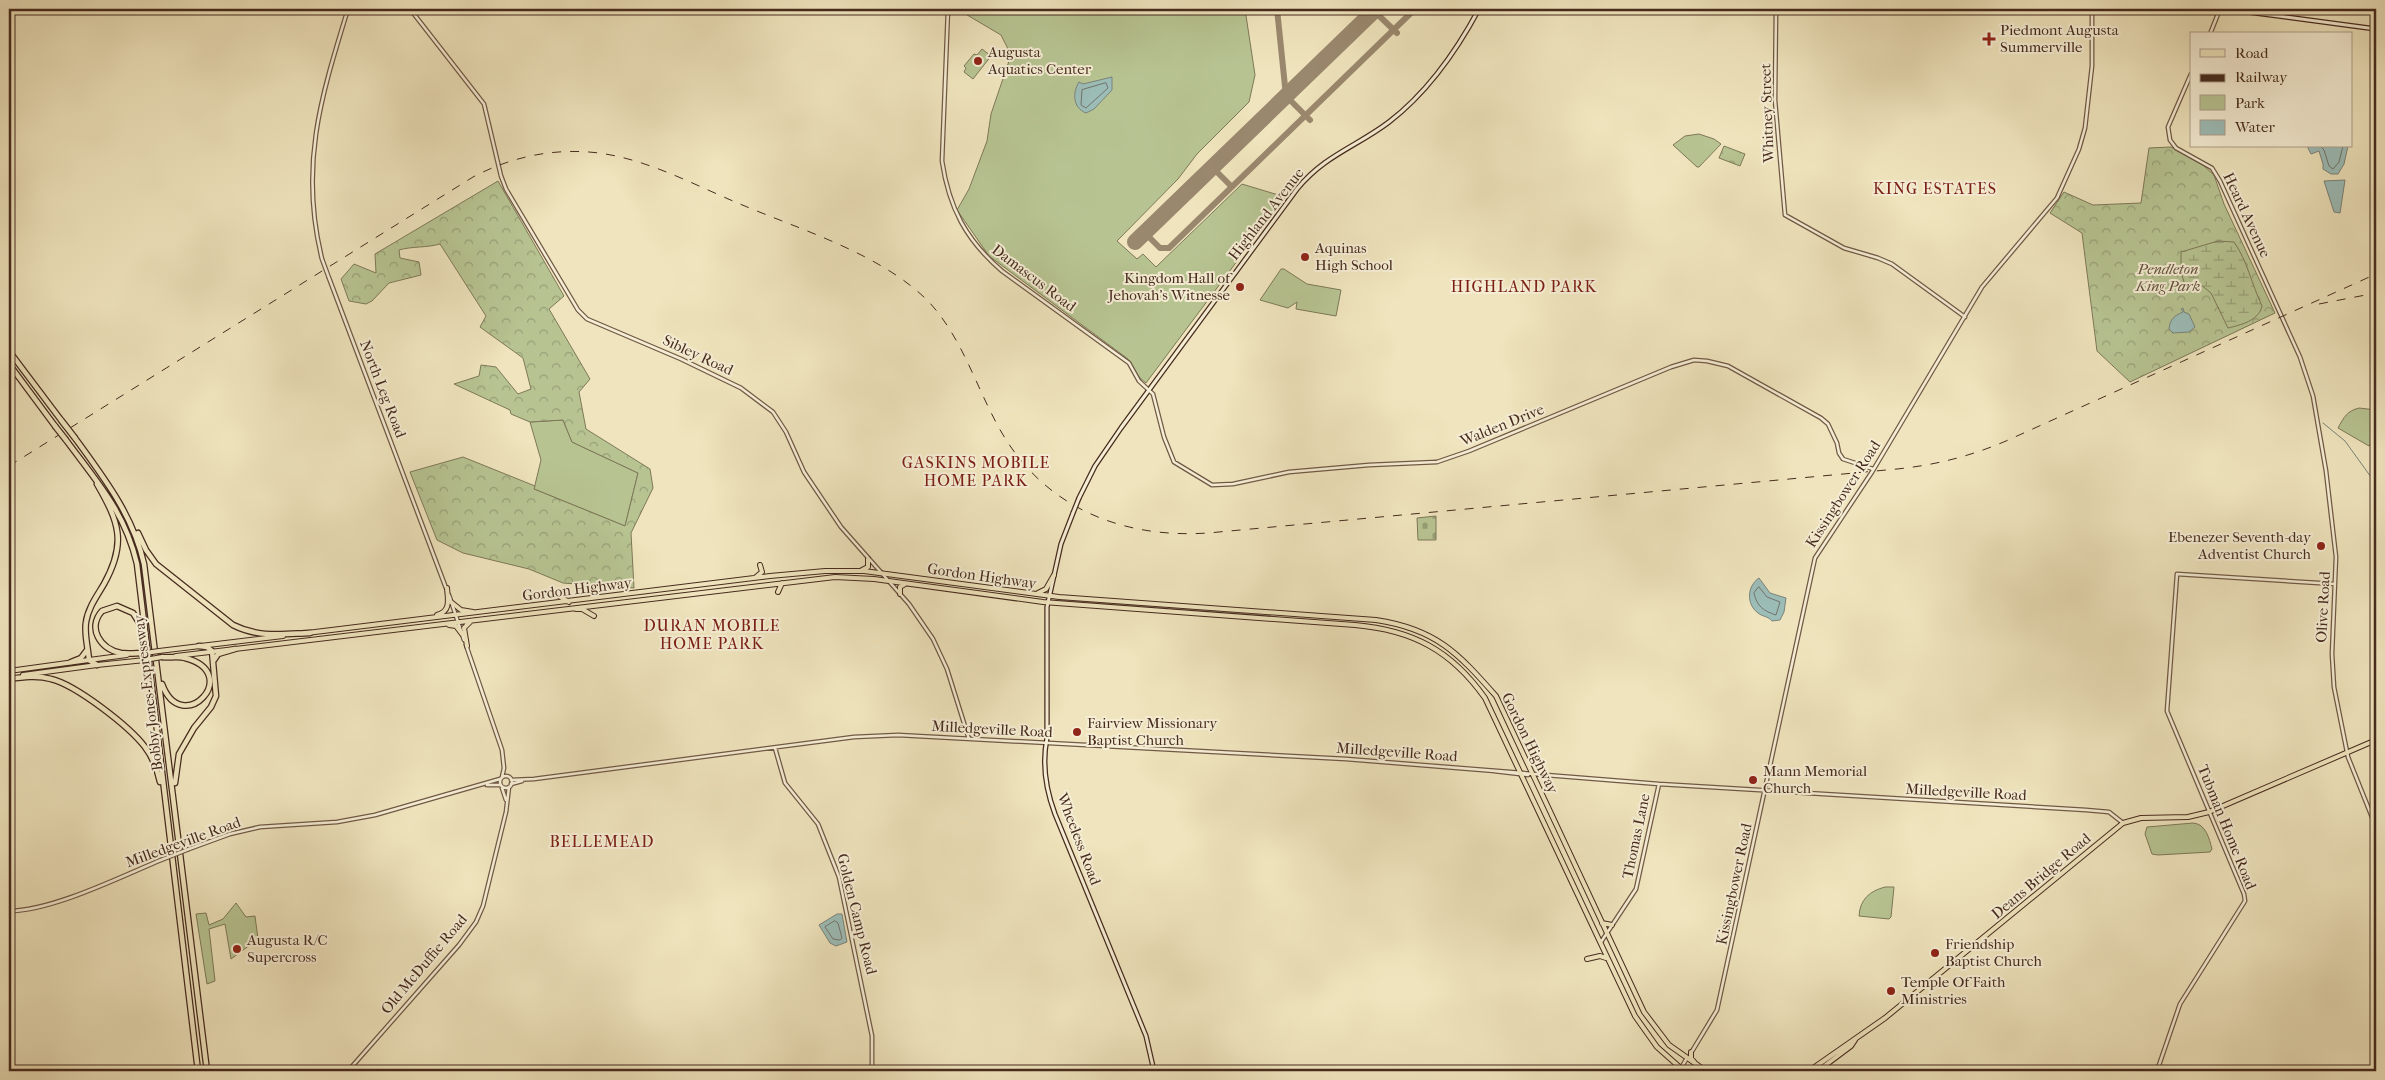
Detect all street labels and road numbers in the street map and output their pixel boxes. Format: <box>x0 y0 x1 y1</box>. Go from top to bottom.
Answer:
street label: Whitney Street <box>1756 62 1778 164</box>
street label: Highland Avenue <box>1224 164 1308 264</box>
street label: Heard Avenue <box>2219 169 2275 261</box>
street label: Damascus Road <box>988 241 1080 316</box>
street label: Sibley Road <box>660 331 737 379</box>
street label: North Leg Road <box>356 338 410 441</box>
street label: Walden Drive <box>1457 400 1547 450</box>
street label: Kissingbower Road <box>1802 436 1885 551</box>
street label: Gordon Highway <box>926 559 1039 593</box>
street label: Olive Road <box>2312 570 2334 643</box>
street label: Gordon Highway <box>521 573 634 605</box>
street label: Bobby Jones Expressway <box>129 613 166 772</box>
street label: Gordon Highway <box>1498 690 1563 797</box>
street label: Milledgeville Road <box>931 717 1054 741</box>
street label: Milledgeville Road <box>1336 739 1459 765</box>
street label: Tubman Home Road <box>2194 762 2261 893</box>
street label: Milledgeville Road <box>1905 780 2028 804</box>
street label: Wheeless Road <box>1053 790 1105 888</box>
street label: Thomas Lane <box>1618 791 1654 880</box>
street label: Milledgeville Road <box>123 813 244 871</box>
street label: Kissingbower Road <box>1712 821 1756 947</box>
street label: Deans Bridge Road <box>1988 829 2095 923</box>
street label: Golden Camp Road <box>833 852 881 977</box>
street label: Old McDuffie Road <box>377 910 471 1017</box>

